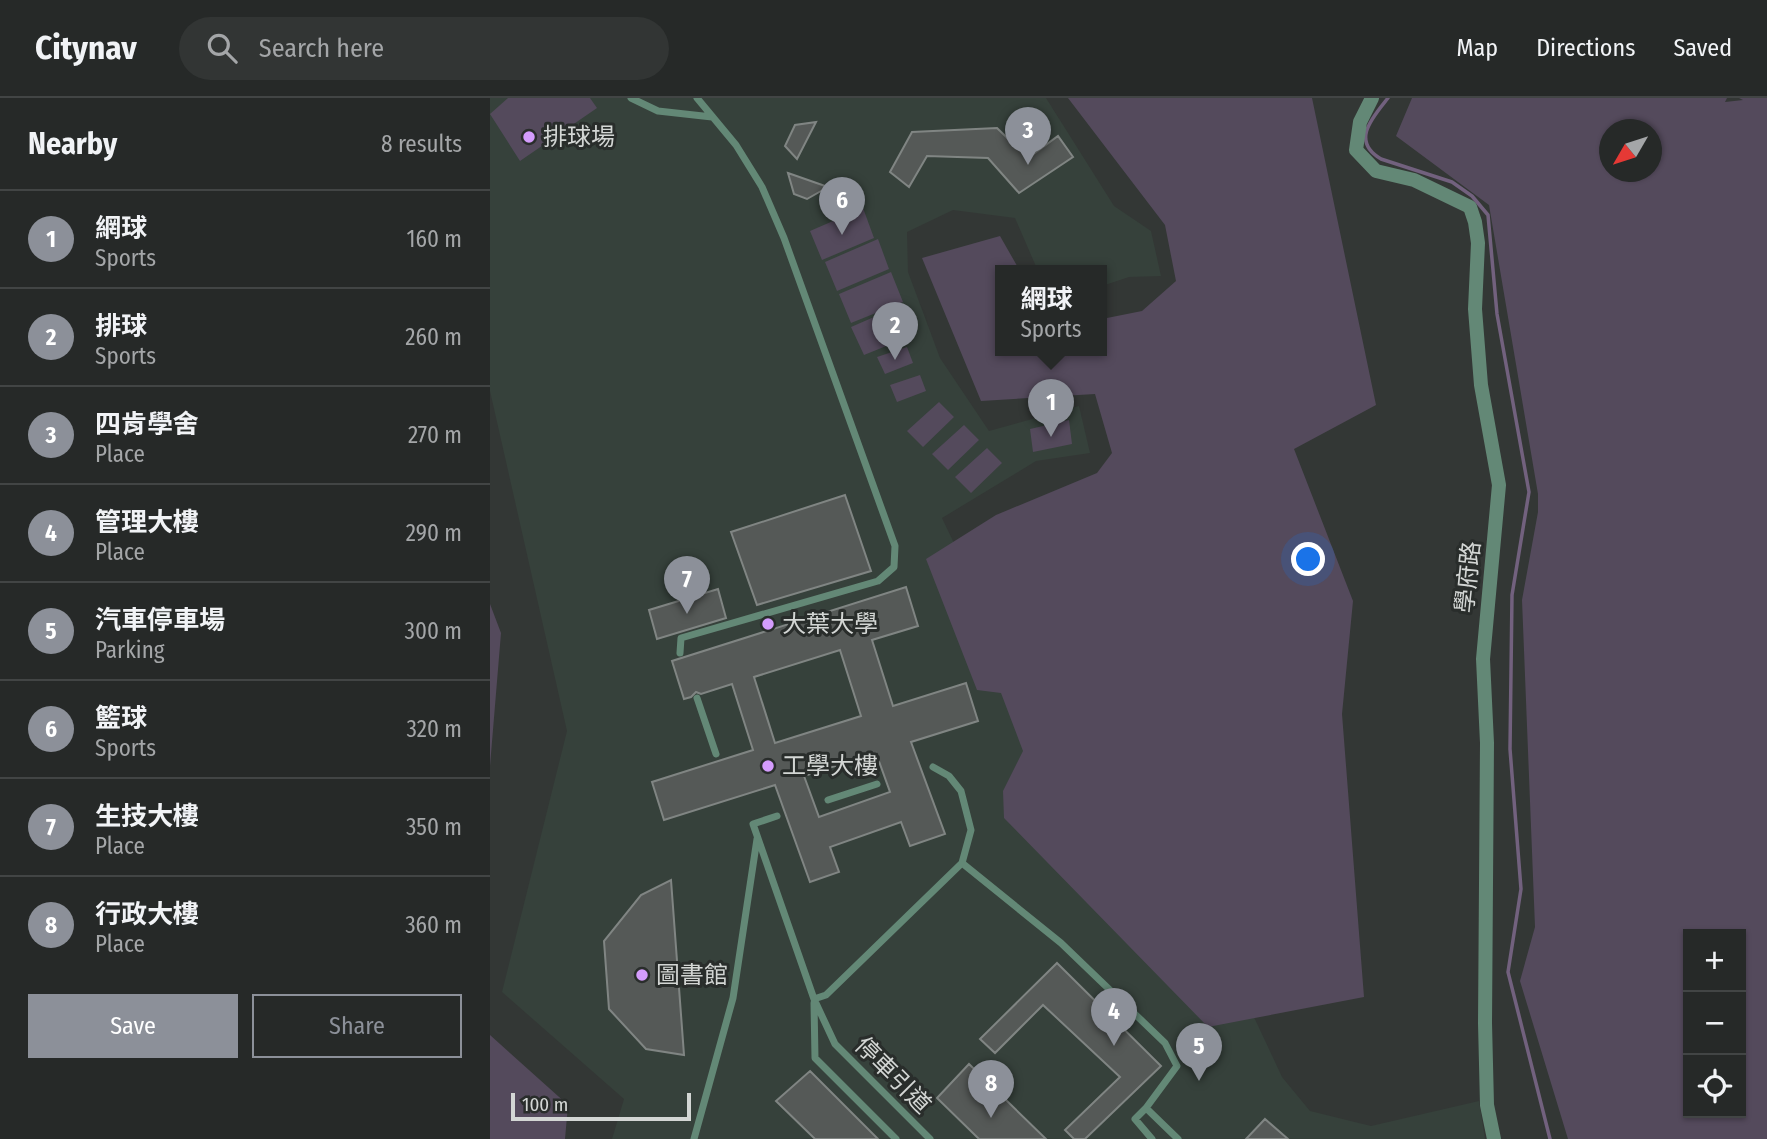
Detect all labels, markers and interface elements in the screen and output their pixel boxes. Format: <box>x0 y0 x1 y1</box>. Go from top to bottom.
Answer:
search box <box>179 17 669 80</box>
text: Citynav <box>35 28 137 68</box>
icon: search <box>203 29 241 67</box>
text: Search here <box>259 33 384 64</box>
text: Map <box>1457 34 1498 62</box>
text: Directions <box>1536 34 1635 62</box>
text: Saved <box>1673 34 1732 62</box>
pin: 3 <box>1005 107 1051 165</box>
north arrow <box>1599 119 1662 182</box>
place label: 排球場 <box>543 123 615 151</box>
text: Nearby <box>28 126 117 162</box>
marker: 排球場 <box>521 129 537 145</box>
text: 8 results <box>381 130 462 158</box>
pin: 6 <box>819 177 865 235</box>
text: 網球 <box>95 213 147 244</box>
text: 1 <box>46 225 56 253</box>
text: 160 m <box>407 225 462 253</box>
text: Sports <box>95 244 156 272</box>
popup <box>995 265 1107 356</box>
text: 網球 <box>1020 284 1072 315</box>
pin: 2 <box>872 302 918 360</box>
text: 排球 <box>95 311 147 342</box>
text: Sports <box>1020 315 1082 343</box>
text: 2 <box>46 323 56 351</box>
text: 260 m <box>405 323 462 351</box>
text: Sports <box>95 342 156 370</box>
pin: 1 <box>1028 379 1074 437</box>
text: 四肯學舍 <box>95 409 199 440</box>
text: 3 <box>46 421 56 449</box>
text: 270 m <box>408 421 462 449</box>
text: Place <box>95 440 145 468</box>
text: 管理大樓 <box>95 507 199 538</box>
text: 4 <box>45 519 57 547</box>
text: 290 m <box>406 519 462 547</box>
text: Place <box>95 538 145 566</box>
street label: 學府路 <box>1450 540 1486 614</box>
your location <box>1291 542 1325 576</box>
pin: 7 <box>664 556 710 614</box>
text: 汽車停車場 <box>95 605 225 636</box>
place label: 大葉大學 <box>782 610 878 638</box>
marker: 大葉大學 <box>760 616 776 632</box>
text: 5 <box>45 617 57 645</box>
text: 300 m <box>405 617 462 645</box>
text: Parking <box>95 636 165 664</box>
text: 籃球 <box>95 703 147 734</box>
text: 6 <box>45 715 57 743</box>
text: 320 m <box>407 715 462 743</box>
text: Sports <box>95 734 156 762</box>
place label: 工學大樓 <box>782 752 878 780</box>
marker: 工學大樓 <box>760 758 776 774</box>
text: 生技大樓 <box>95 801 199 832</box>
text: 7 <box>46 813 56 841</box>
text: 350 m <box>406 813 462 841</box>
text: Place <box>95 832 145 860</box>
text: 行政大樓 <box>95 899 199 930</box>
text: 8 <box>45 911 57 939</box>
text: 360 m <box>405 911 462 939</box>
map controls <box>1683 929 1746 1118</box>
button: + <box>1683 929 1746 992</box>
text: Place <box>95 930 145 958</box>
place label: 圖書館 <box>656 961 728 989</box>
marker: 圖書館 <box>634 967 650 983</box>
pin: 4 <box>1091 988 1137 1046</box>
button: − <box>1683 992 1746 1055</box>
button: Save <box>28 994 238 1058</box>
button: Share <box>252 994 462 1058</box>
pin: 5 <box>1176 1023 1222 1081</box>
street label: 停車引道 <box>849 1031 937 1119</box>
button: locate <box>1683 1055 1746 1118</box>
pin: 8 <box>968 1060 1014 1118</box>
scale bar <box>511 1090 691 1122</box>
text: 100 m <box>522 1093 568 1116</box>

